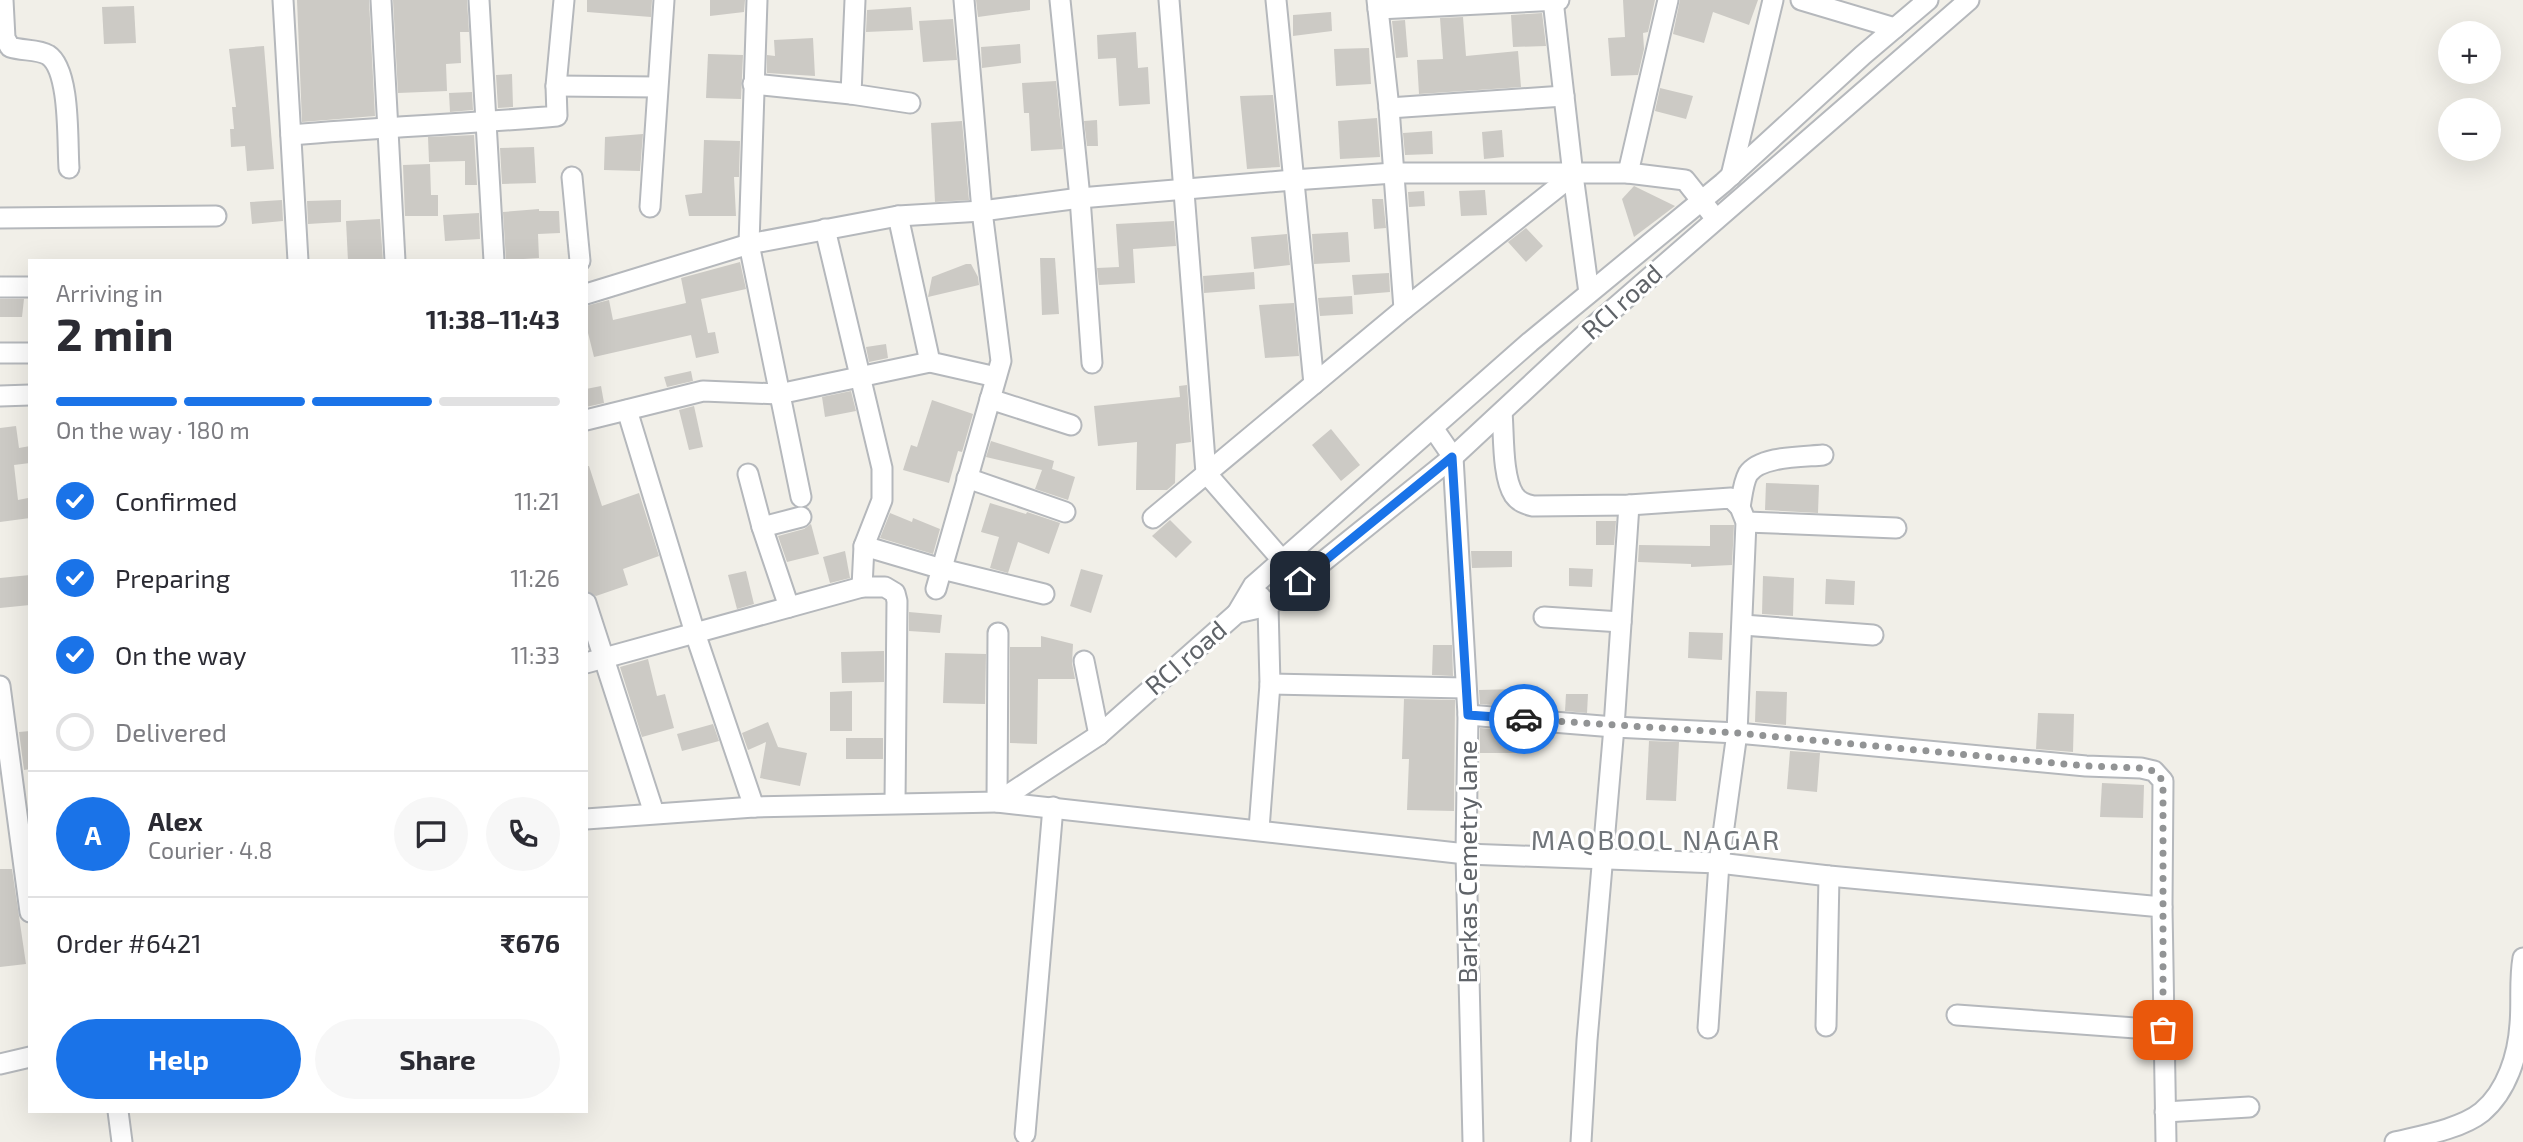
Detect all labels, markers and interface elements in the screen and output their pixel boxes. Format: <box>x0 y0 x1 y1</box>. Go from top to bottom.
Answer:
map controls <box>2438 21 2501 161</box>
button: + <box>2438 21 2501 84</box>
button: − <box>2438 98 2501 161</box>
street label: RCI road <box>1574 257 1668 345</box>
text: Arriving in <box>56 279 163 307</box>
text: 11:38–11:43 <box>426 303 560 334</box>
text: 2 min <box>56 305 174 360</box>
text: On the way · 180 m <box>56 416 250 444</box>
icon: check <box>56 482 94 520</box>
text: Confirmed <box>115 485 238 516</box>
text: 11:21 <box>514 487 560 515</box>
pin <box>1270 551 1330 611</box>
icon: check <box>56 559 94 597</box>
text: Preparing <box>115 562 230 593</box>
icon: home <box>1281 562 1319 600</box>
text: 11:26 <box>510 564 560 592</box>
street label: RCI road <box>1138 613 1232 701</box>
icon: check <box>56 636 94 674</box>
text: On the way <box>115 639 246 670</box>
text: 11:33 <box>511 641 560 669</box>
courier <box>1489 684 1559 754</box>
icon: car <box>1505 700 1543 738</box>
text: Delivered <box>115 716 227 747</box>
street label: Barkas Cemetry lane <box>1451 740 1482 984</box>
button: chat <box>394 797 468 871</box>
button: phone <box>486 797 560 871</box>
text: Alex <box>148 805 203 836</box>
text: A <box>85 819 101 850</box>
district label: MAQBOOL NAGAR <box>1531 822 1781 856</box>
text: Courier · 4.8 <box>148 836 272 864</box>
text: Order #6421 <box>56 927 202 958</box>
text: ₹676 <box>500 927 560 958</box>
pin <box>2133 1000 2193 1060</box>
icon: bag <box>2144 1011 2182 1049</box>
button: Help <box>56 1019 301 1099</box>
button: Share <box>315 1019 560 1099</box>

